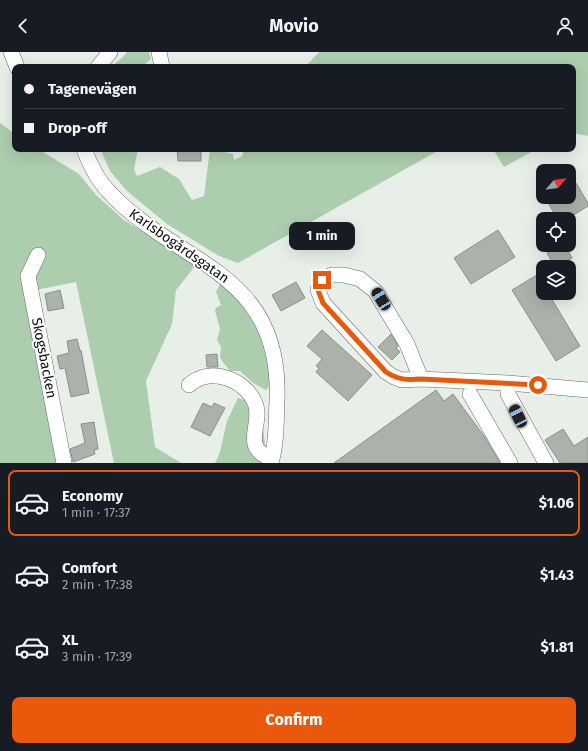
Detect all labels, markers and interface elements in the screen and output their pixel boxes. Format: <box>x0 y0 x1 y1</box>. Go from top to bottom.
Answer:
icon: back <box>12 15 34 37</box>
text: Movio <box>269 15 319 37</box>
icon: person <box>554 15 576 37</box>
text: Tagenevägen <box>48 80 137 98</box>
text: Drop-off <box>48 119 107 137</box>
north arrow <box>536 164 576 204</box>
map controls <box>536 164 576 300</box>
street label: Karlsbogårdsgatan <box>126 205 232 287</box>
button: locate <box>536 212 576 252</box>
callout: 1 min <box>289 222 355 250</box>
text: 1 min <box>306 228 338 243</box>
button: layers <box>536 260 576 300</box>
route end <box>313 271 331 289</box>
car <box>370 286 392 312</box>
street label: Skogsbacken <box>28 316 60 400</box>
route start <box>529 376 547 394</box>
car <box>507 403 529 429</box>
icon: car <box>14 485 50 521</box>
text: Economy <box>62 487 123 505</box>
text: $1.06 <box>539 494 574 512</box>
text: 1 min · 17:37 <box>62 505 130 520</box>
icon: car <box>14 557 50 593</box>
text: Comfort <box>62 559 118 577</box>
text: $1.43 <box>540 566 574 584</box>
text: 2 min · 17:38 <box>62 577 133 592</box>
icon: car <box>14 629 50 665</box>
text: XL <box>62 631 78 649</box>
text: $1.81 <box>541 638 574 656</box>
text: 3 min · 17:39 <box>62 649 132 664</box>
button: Confirm <box>12 697 576 743</box>

